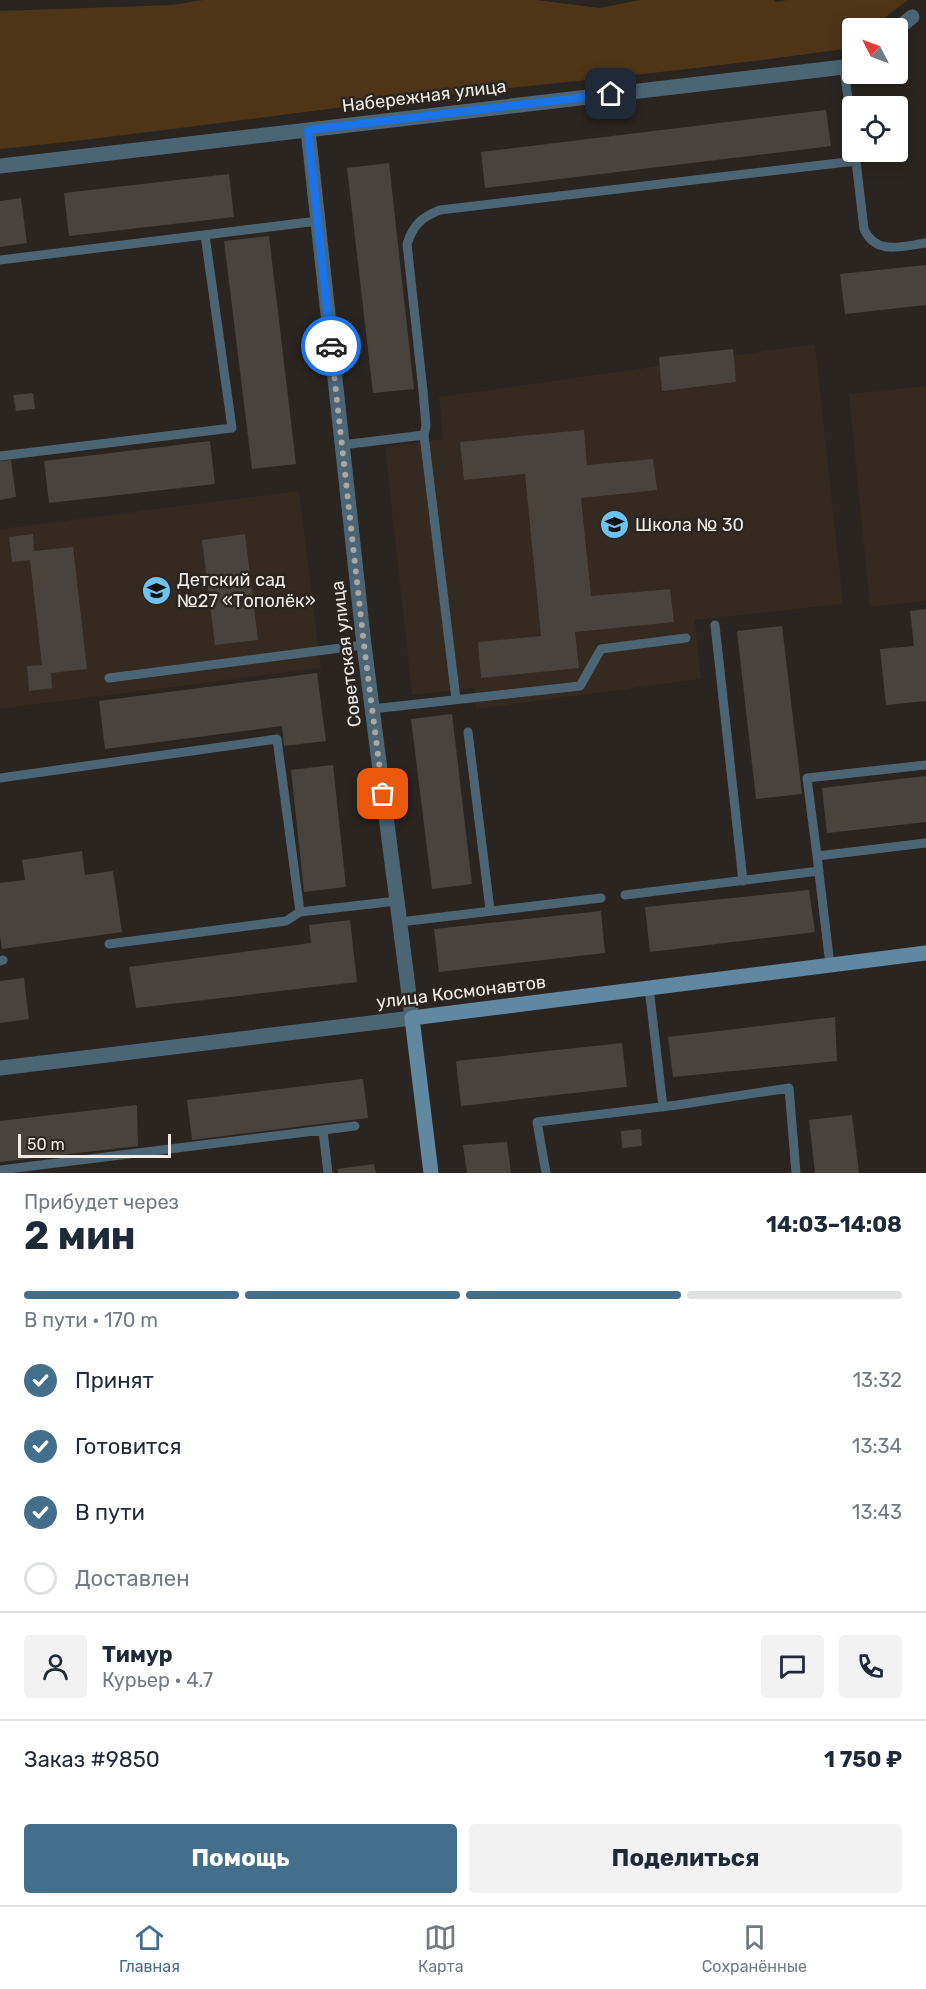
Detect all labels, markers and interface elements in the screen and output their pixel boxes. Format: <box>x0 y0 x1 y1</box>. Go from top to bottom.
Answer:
north arrow <box>842 18 908 84</box>
map controls <box>842 18 908 162</box>
pin <box>585 68 636 119</box>
street label: Набережная улица <box>341 75 507 117</box>
icon: home <box>594 77 627 110</box>
button: locate <box>842 96 908 162</box>
courier <box>301 316 361 376</box>
icon: car <box>315 330 348 363</box>
school or university icon: Школа № 30 <box>598 509 630 541</box>
place label: Школа № 30 <box>635 514 744 536</box>
place label: Детский сад №27 «Тополёк» <box>177 569 316 612</box>
school or university icon: Детский сад №27 «Тополёк» <box>140 574 172 606</box>
street label: Советская улица <box>326 580 366 728</box>
pin <box>357 768 408 819</box>
icon: bag <box>366 777 399 810</box>
street label: улица Космонавтов <box>375 971 547 1013</box>
scale bar <box>18 1131 171 1158</box>
text: 50 m <box>27 1135 65 1154</box>
text: Прибудет через <box>24 1190 179 1214</box>
text: 14:03–14:08 <box>766 1211 902 1238</box>
text: 2 мин <box>24 1213 136 1259</box>
text: В пути · 170 m <box>24 1308 158 1332</box>
icon: check <box>24 1364 57 1397</box>
text: Принят <box>75 1367 154 1394</box>
text: 13:32 <box>853 1368 902 1392</box>
icon: check <box>24 1430 57 1463</box>
text: Готовится <box>75 1433 181 1460</box>
text: 13:34 <box>852 1434 902 1458</box>
icon: check <box>24 1496 57 1529</box>
text: В пути <box>75 1499 145 1526</box>
text: 13:43 <box>852 1500 902 1524</box>
text: Доставлен <box>75 1565 190 1592</box>
button: person <box>24 1635 87 1698</box>
button: chat <box>761 1635 824 1698</box>
button: phone <box>839 1635 902 1698</box>
text: Тимур <box>102 1641 173 1668</box>
text: Курьер · 4.7 <box>102 1668 213 1692</box>
text: Заказ #9850 <box>24 1746 160 1773</box>
text: 1 750 ₽ <box>824 1746 902 1773</box>
button: Помощь <box>24 1824 457 1893</box>
button: Поделиться <box>469 1824 902 1893</box>
tab: Главная <box>119 1921 180 1976</box>
tab: Карта <box>418 1921 464 1976</box>
tab: Сохранённые <box>702 1921 807 1976</box>

